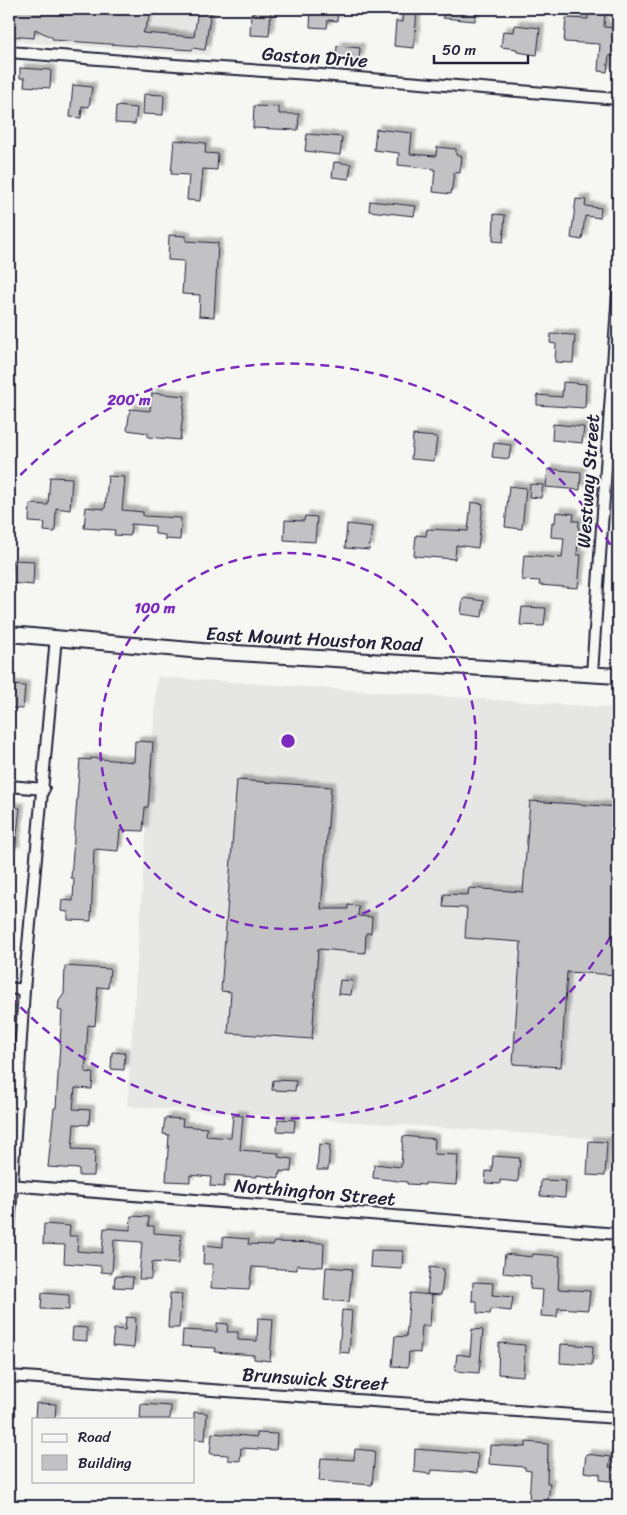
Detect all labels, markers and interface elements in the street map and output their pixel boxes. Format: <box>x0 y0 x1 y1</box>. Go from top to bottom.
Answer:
scale bar <box>434 32 528 64</box>
street label: Gaston Drive <box>261 37 369 77</box>
text: 50 m <box>442 37 477 63</box>
text: 200 m <box>106 387 151 413</box>
street label: Westway Street <box>567 413 609 549</box>
text: 100 m <box>135 595 176 621</box>
street label: East Mount Houston Road <box>205 617 424 661</box>
centre of rings <box>279 732 297 750</box>
street label: Northington Street <box>233 1169 397 1215</box>
street label: Brunswick Street <box>241 1357 390 1401</box>
legend <box>32 1418 195 1482</box>
text: Road <box>78 1424 111 1450</box>
text: Building <box>78 1450 132 1476</box>

